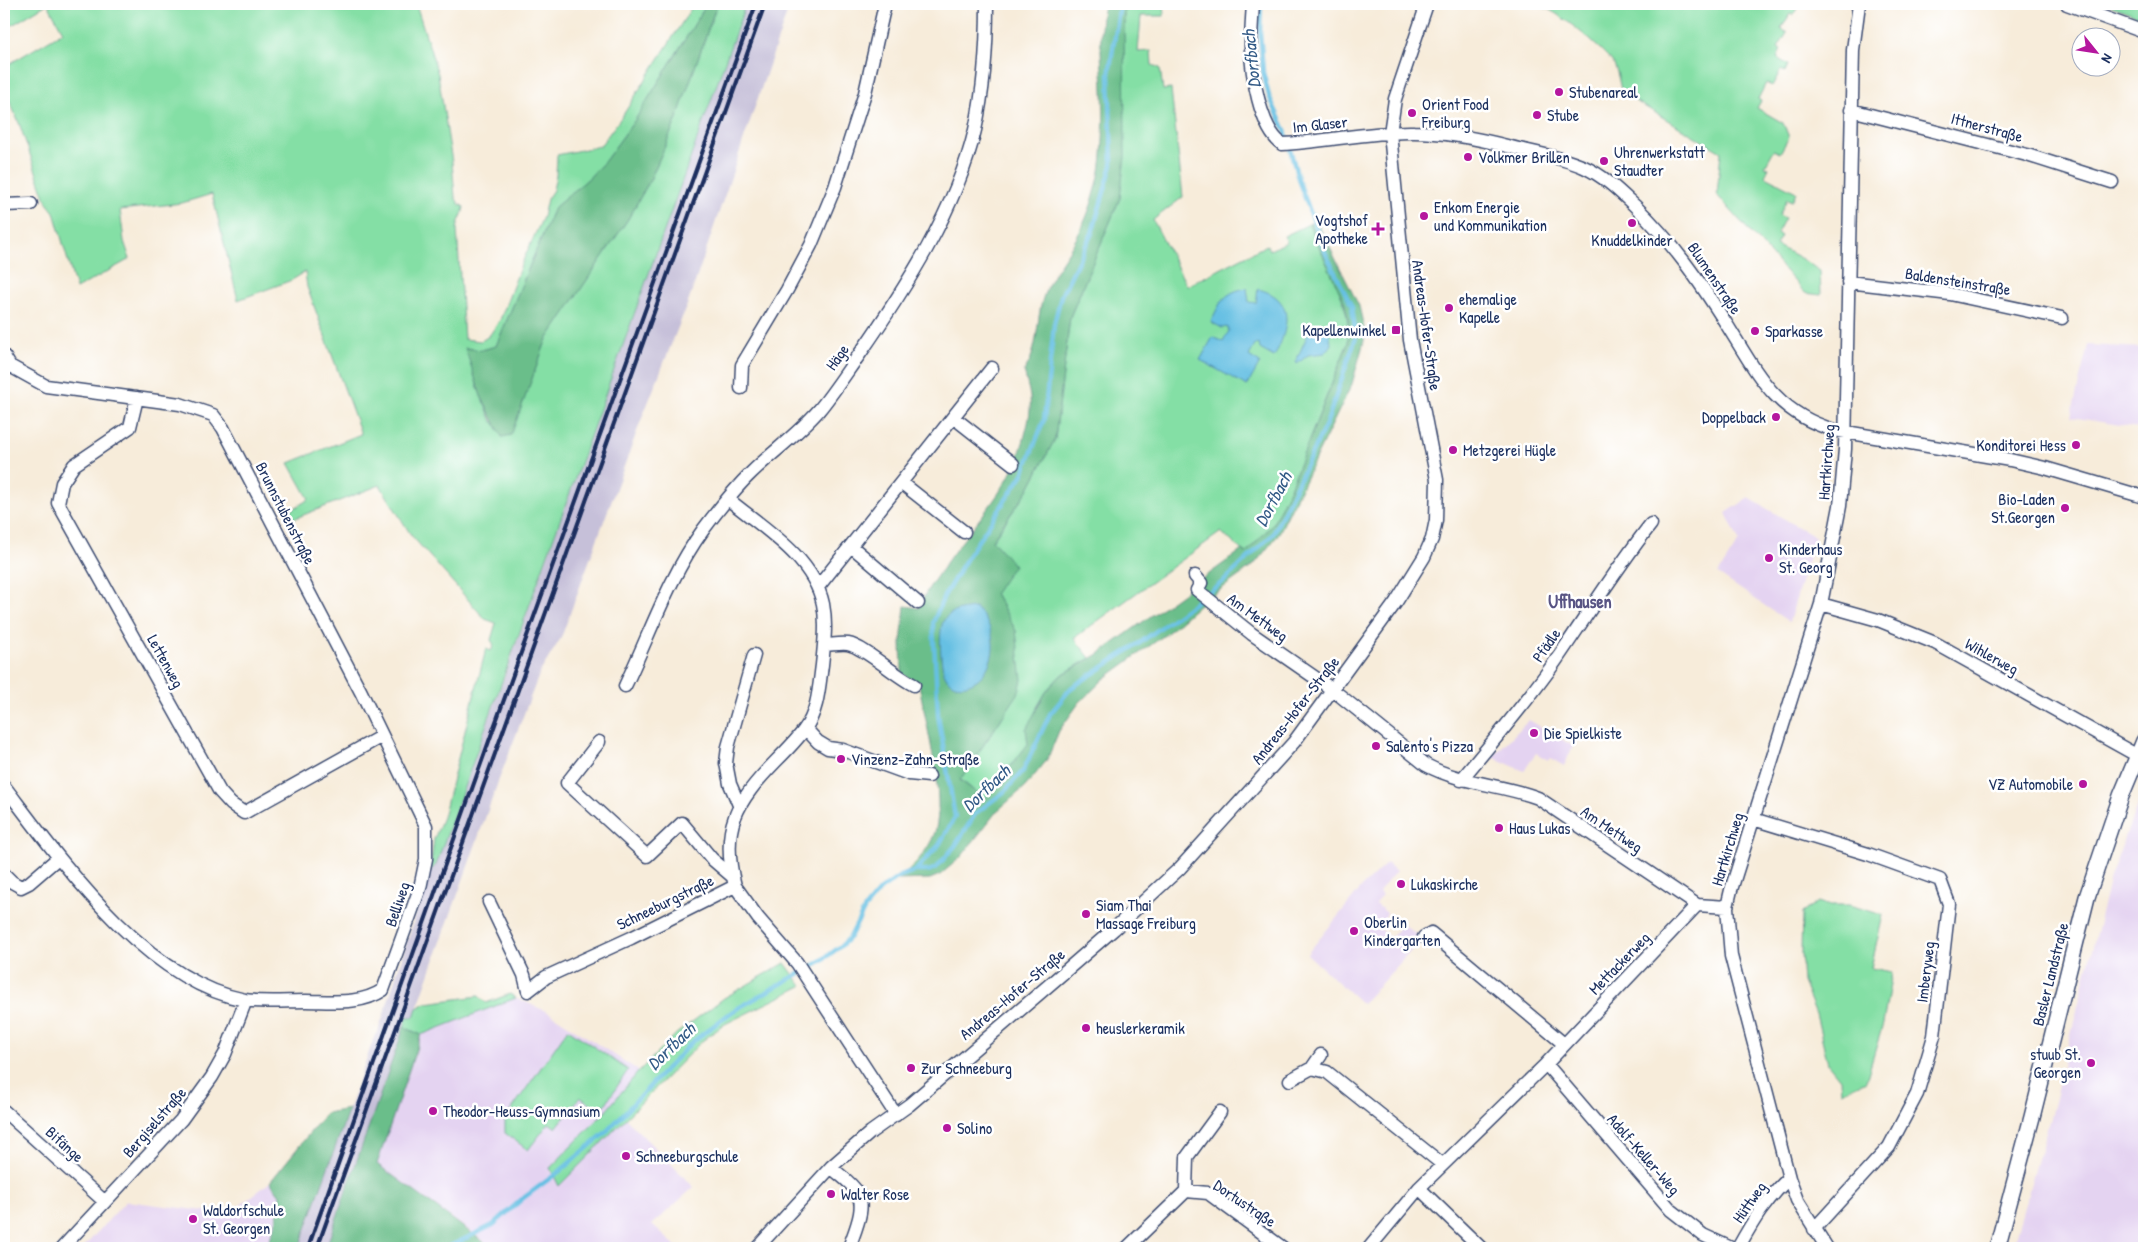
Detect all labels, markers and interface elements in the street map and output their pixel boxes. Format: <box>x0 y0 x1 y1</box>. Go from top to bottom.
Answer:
water label: Dorfbach <box>1235 27 1266 89</box>
north arrow <box>2070 28 2120 78</box>
text: N <box>2097 51 2118 67</box>
place label: Stubenareal <box>1569 81 1639 103</box>
marker: Stubenareal <box>1553 86 1565 98</box>
place label: Orient Food Freiburg <box>1421 93 1489 133</box>
place label: Stube <box>1547 104 1580 126</box>
marker: Orient Food Freiburg <box>1406 107 1418 119</box>
street label: Ittnerstraße <box>1949 107 2026 147</box>
marker: Stube <box>1531 109 1543 121</box>
street label: Im Glaser <box>1291 110 1349 138</box>
place label: Uhrenwerkstatt Staudter <box>1614 141 1705 181</box>
place label: Volkmer Brillen <box>1478 146 1570 168</box>
marker: Volkmer Brillen <box>1462 151 1474 163</box>
marker: Uhrenwerkstatt Staudter <box>1598 155 1610 167</box>
place label: Enkom Energie und Kommunikation <box>1434 196 1547 236</box>
place label: Vogtshof Apotheke <box>1315 209 1369 249</box>
marker: Enkom Energie und Kommunikation <box>1418 210 1430 222</box>
marker: Knuddelkinder <box>1626 217 1638 229</box>
marker: Vogtshof Apotheke <box>1372 223 1384 235</box>
place label: Knuddelkinder <box>1591 229 1673 251</box>
street label: Blumenstraße <box>1683 238 1747 319</box>
street label: Andreas-Hofer-Straße <box>1407 258 1447 392</box>
street label: Baldensteinstraße <box>1904 262 2013 300</box>
place label: ehemalige Kapelle <box>1459 288 1518 328</box>
marker: ehemalige Kapelle <box>1443 302 1455 314</box>
place label: Kapellenwinkel <box>1302 319 1387 341</box>
place label: Sparkasse <box>1765 320 1824 342</box>
marker: Kapellenwinkel <box>1390 324 1402 336</box>
marker: Sparkasse <box>1749 325 1761 337</box>
street label: Häge <box>820 339 854 374</box>
place label: Doppelback <box>1702 406 1766 428</box>
marker: Doppelback <box>1770 411 1782 423</box>
street label: Hartkirchweg <box>1812 424 1840 500</box>
place label: Konditorei Hess <box>1976 434 2066 456</box>
place label: Metzgerei Hügle <box>1463 439 1557 461</box>
marker: Konditorei Hess <box>2070 439 2082 451</box>
marker: Metzgerei Hügle <box>1447 444 1459 456</box>
street label: Brunnstubenstraße <box>251 458 322 569</box>
water label: Dorfbach <box>1248 466 1298 531</box>
place label: Bio-Laden St.Georgen <box>1991 488 2055 528</box>
marker: Bio-Laden St.Georgen <box>2059 502 2071 514</box>
place label: Kinderhaus St. Georg <box>1779 538 1843 578</box>
marker: Kinderhaus St. Georg <box>1763 552 1775 564</box>
street label: Am Mettweg <box>1223 587 1293 647</box>
district label: Uffhausen <box>1548 589 1612 614</box>
street label: Pfädle <box>1527 623 1566 666</box>
street label: Lettenweg <box>142 630 190 692</box>
street label: Wihlerweg <box>1961 632 2023 680</box>
street label: Andreas-Hofer-Straße <box>1246 651 1345 769</box>
place label: Die Spielkiste <box>1544 722 1623 744</box>
marker: Die Spielkiste <box>1528 727 1540 739</box>
place label: Salento's Pizza <box>1386 735 1473 757</box>
marker: Salento's Pizza <box>1370 740 1382 752</box>
place label: Vinzenz-Zahn-Straße <box>851 748 980 770</box>
marker: Vinzenz-Zahn-Straße <box>835 753 847 765</box>
water label: Dorfbach <box>956 758 1017 817</box>
place label: VZ Automobile <box>1988 773 2074 795</box>
marker: VZ Automobile <box>2077 778 2089 790</box>
street label: Am Mettweg <box>1577 800 1647 858</box>
street label: Hartkirchweg <box>1705 810 1749 888</box>
place label: Haus Lukas <box>1509 817 1570 839</box>
marker: Haus Lukas <box>1493 822 1505 834</box>
street label: Schneeburgstraße <box>613 869 718 935</box>
place label: Lukaskirche <box>1411 873 1479 895</box>
marker: Lukaskirche <box>1395 878 1407 890</box>
street label: Belliweg <box>379 879 415 929</box>
place label: Siam Thai Massage Freiburg <box>1096 894 1196 934</box>
marker: Siam Thai Massage Freiburg <box>1080 908 1092 920</box>
place label: Oberlin Kindergarten <box>1364 911 1441 951</box>
street label: Basler Landstraße <box>2027 919 2074 1028</box>
marker: Oberlin Kindergarten <box>1348 925 1360 937</box>
street label: Mettackerweg <box>1583 927 1655 999</box>
street label: Imberyweg <box>1910 940 1940 1004</box>
street label: Andreas-Hofer-Straße <box>955 943 1070 1045</box>
water label: Dorfbach <box>641 1016 702 1075</box>
place label: heuslerkeramik <box>1096 1017 1185 1039</box>
marker: heuslerkeramik <box>1080 1022 1092 1034</box>
place label: stuub St. Georgen <box>2030 1043 2081 1083</box>
place label: Zur Schneeburg <box>921 1057 1012 1079</box>
marker: stuub St. Georgen <box>2085 1057 2097 1069</box>
marker: Zur Schneeburg <box>905 1062 917 1074</box>
street label: Bergiselstraße <box>117 1081 191 1162</box>
place label: Theodor-Heuss-Gymnasium <box>443 1100 600 1122</box>
marker: Theodor-Heuss-Gymnasium <box>427 1105 439 1117</box>
street label: Adolf-Keller-Weg <box>1603 1109 1685 1199</box>
place label: Solino <box>957 1117 993 1139</box>
street label: Bifänge <box>41 1121 89 1167</box>
marker: Solino <box>941 1122 953 1134</box>
place label: Schneeburgschule <box>636 1145 739 1167</box>
marker: Schneeburgschule <box>620 1150 632 1162</box>
street label: Dortustraße <box>1209 1174 1281 1232</box>
street label: Hüttweg <box>1727 1177 1771 1227</box>
place label: Walter Rose <box>841 1183 910 1205</box>
marker: Walter Rose <box>825 1188 837 1200</box>
place label: Waldorfschule St. Georgen <box>203 1199 285 1239</box>
marker: Waldorfschule St. Georgen <box>187 1213 199 1225</box>

